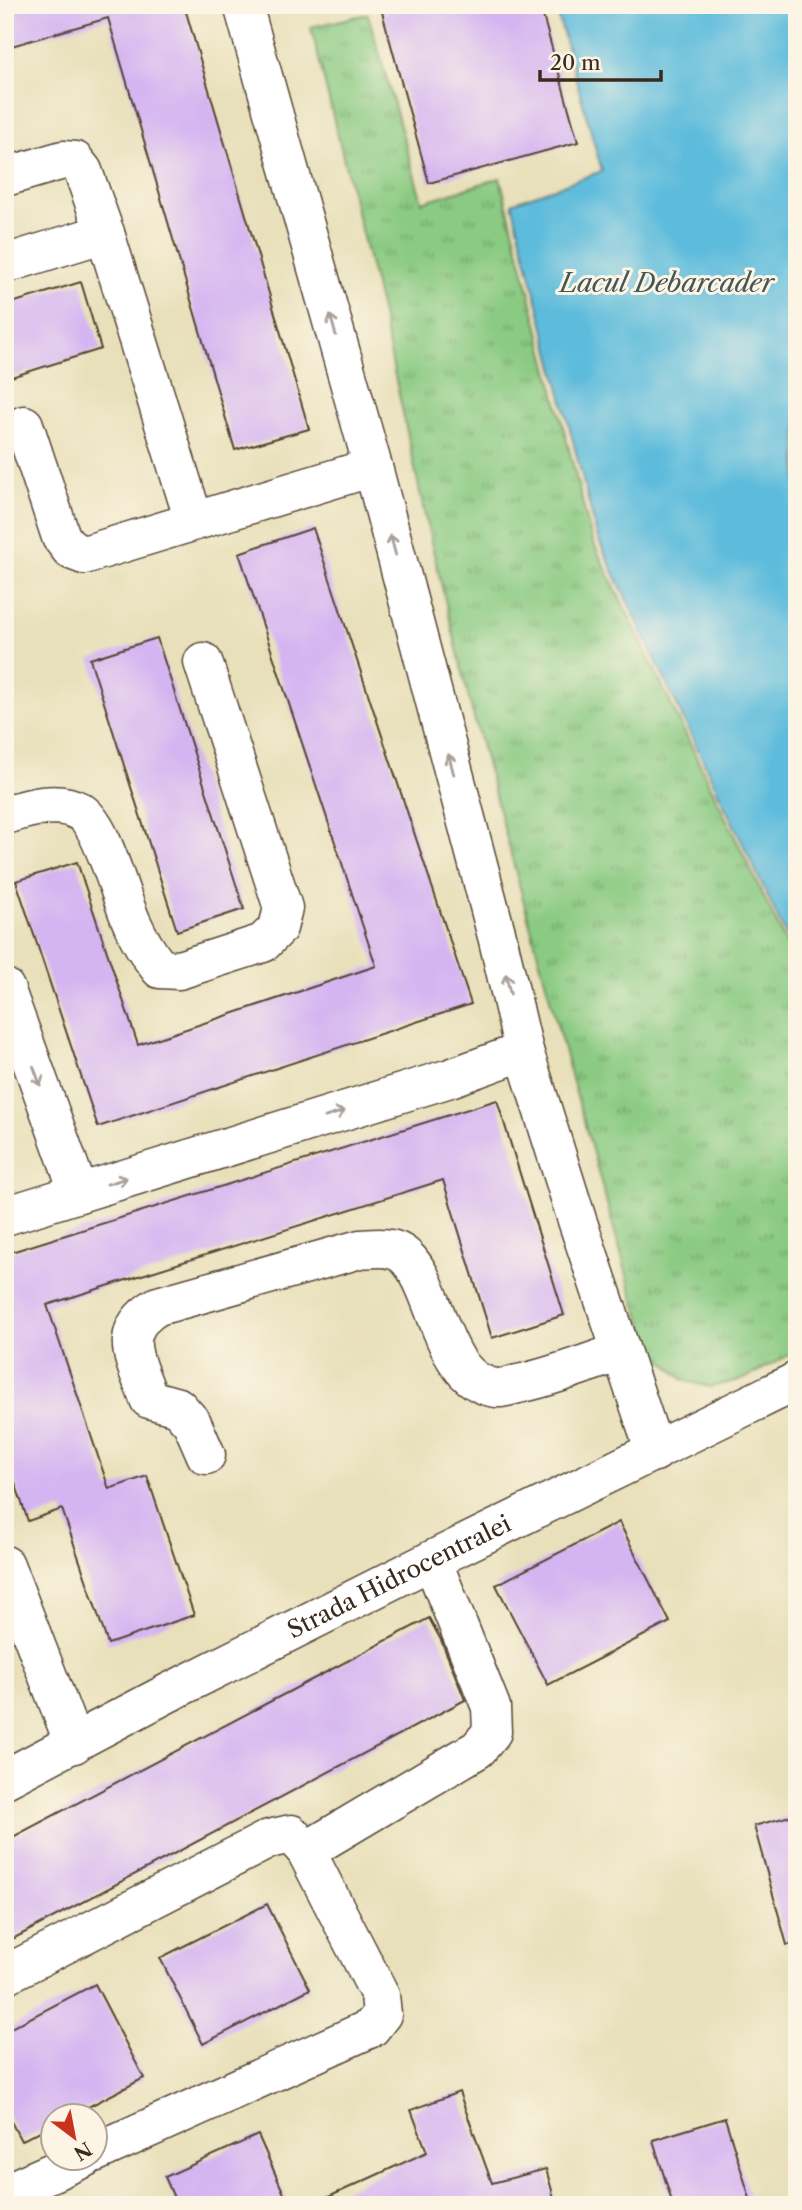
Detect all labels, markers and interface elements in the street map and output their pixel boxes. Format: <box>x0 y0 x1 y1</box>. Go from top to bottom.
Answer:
scale bar <box>540 38 660 82</box>
text: 20 m <box>550 50 601 75</box>
water label: Lacul Debarcader <box>558 267 776 299</box>
one-way arrow <box>326 314 339 337</box>
one-way arrow <box>385 534 398 556</box>
one-way arrow <box>444 753 457 776</box>
one-way arrow <box>501 974 514 996</box>
one-way arrow <box>31 1064 44 1086</box>
one-way arrow <box>323 1107 345 1120</box>
one-way arrow <box>106 1174 128 1187</box>
street label: Strada Hidrocentralei <box>282 1509 516 1644</box>
north arrow <box>38 2102 108 2172</box>
text: N <box>70 2137 96 2165</box>

